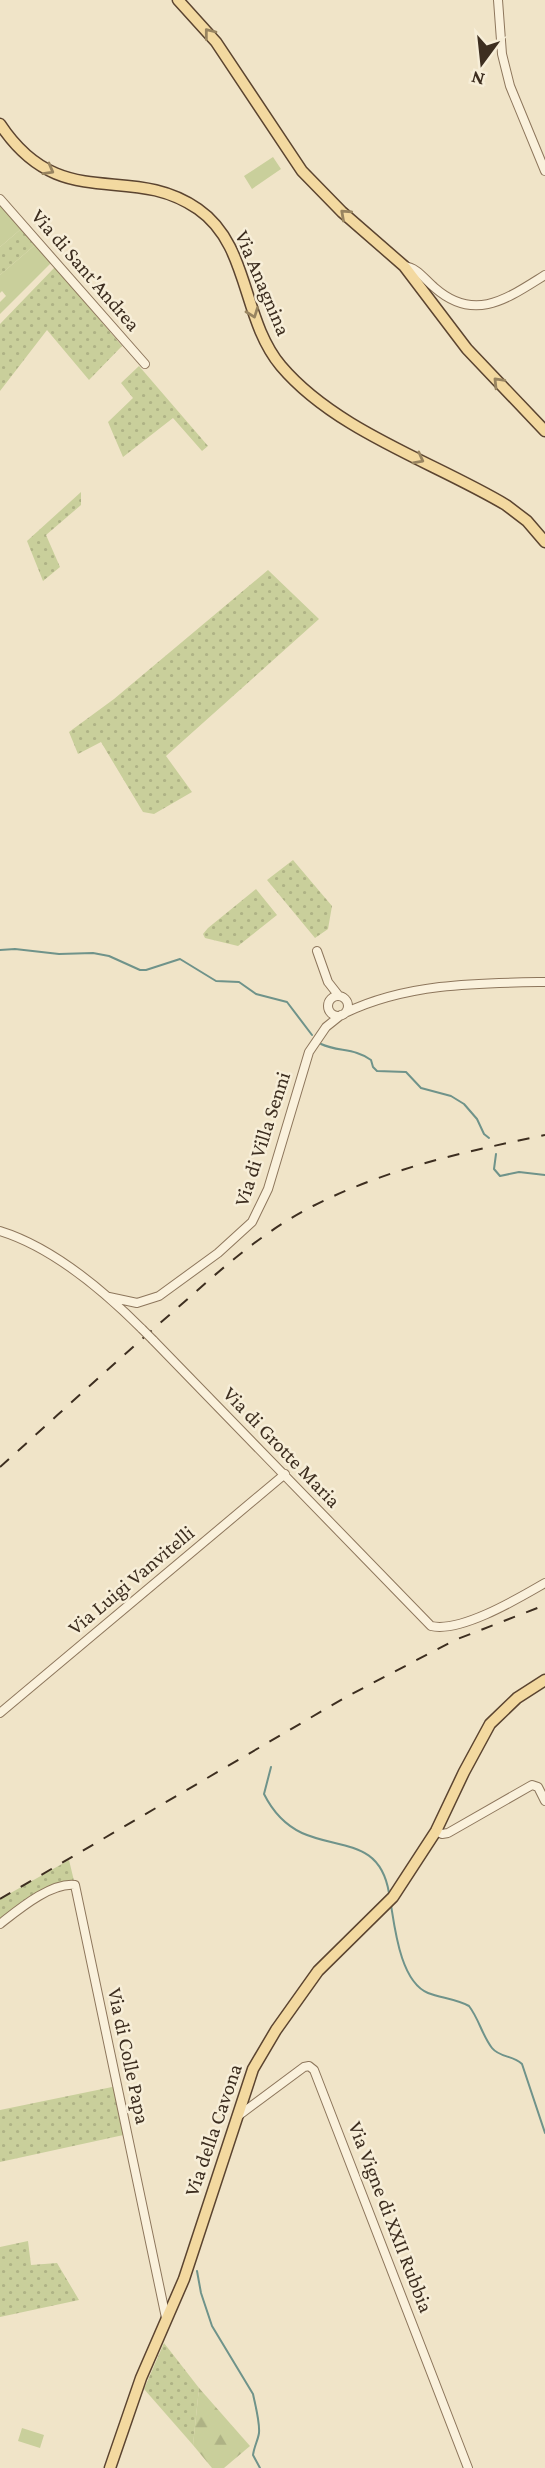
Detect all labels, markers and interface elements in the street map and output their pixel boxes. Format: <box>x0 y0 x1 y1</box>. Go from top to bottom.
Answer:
north arrow <box>447 28 517 98</box>
one-way arrow <box>204 29 217 41</box>
text: N <box>469 67 487 91</box>
one-way arrow <box>42 162 55 175</box>
street label: Via di Sant'Andrea <box>26 204 146 336</box>
one-way arrow <box>340 210 353 223</box>
street label: Via Anagnina <box>230 227 296 339</box>
one-way arrow <box>245 307 259 319</box>
one-way arrow <box>493 377 506 390</box>
one-way arrow <box>412 450 424 464</box>
street label: Via di Villa Senni <box>229 1068 295 1209</box>
street label: Via di Grotte Maria <box>218 1382 346 1513</box>
street label: Via Luigi Vanvitelli <box>63 1520 199 1640</box>
street label: Via di Colle Papa <box>103 1986 155 2127</box>
street label: Via della Cavona <box>179 2060 247 2199</box>
street label: Via Vigne di XXII Rubbia <box>343 2118 439 2316</box>

